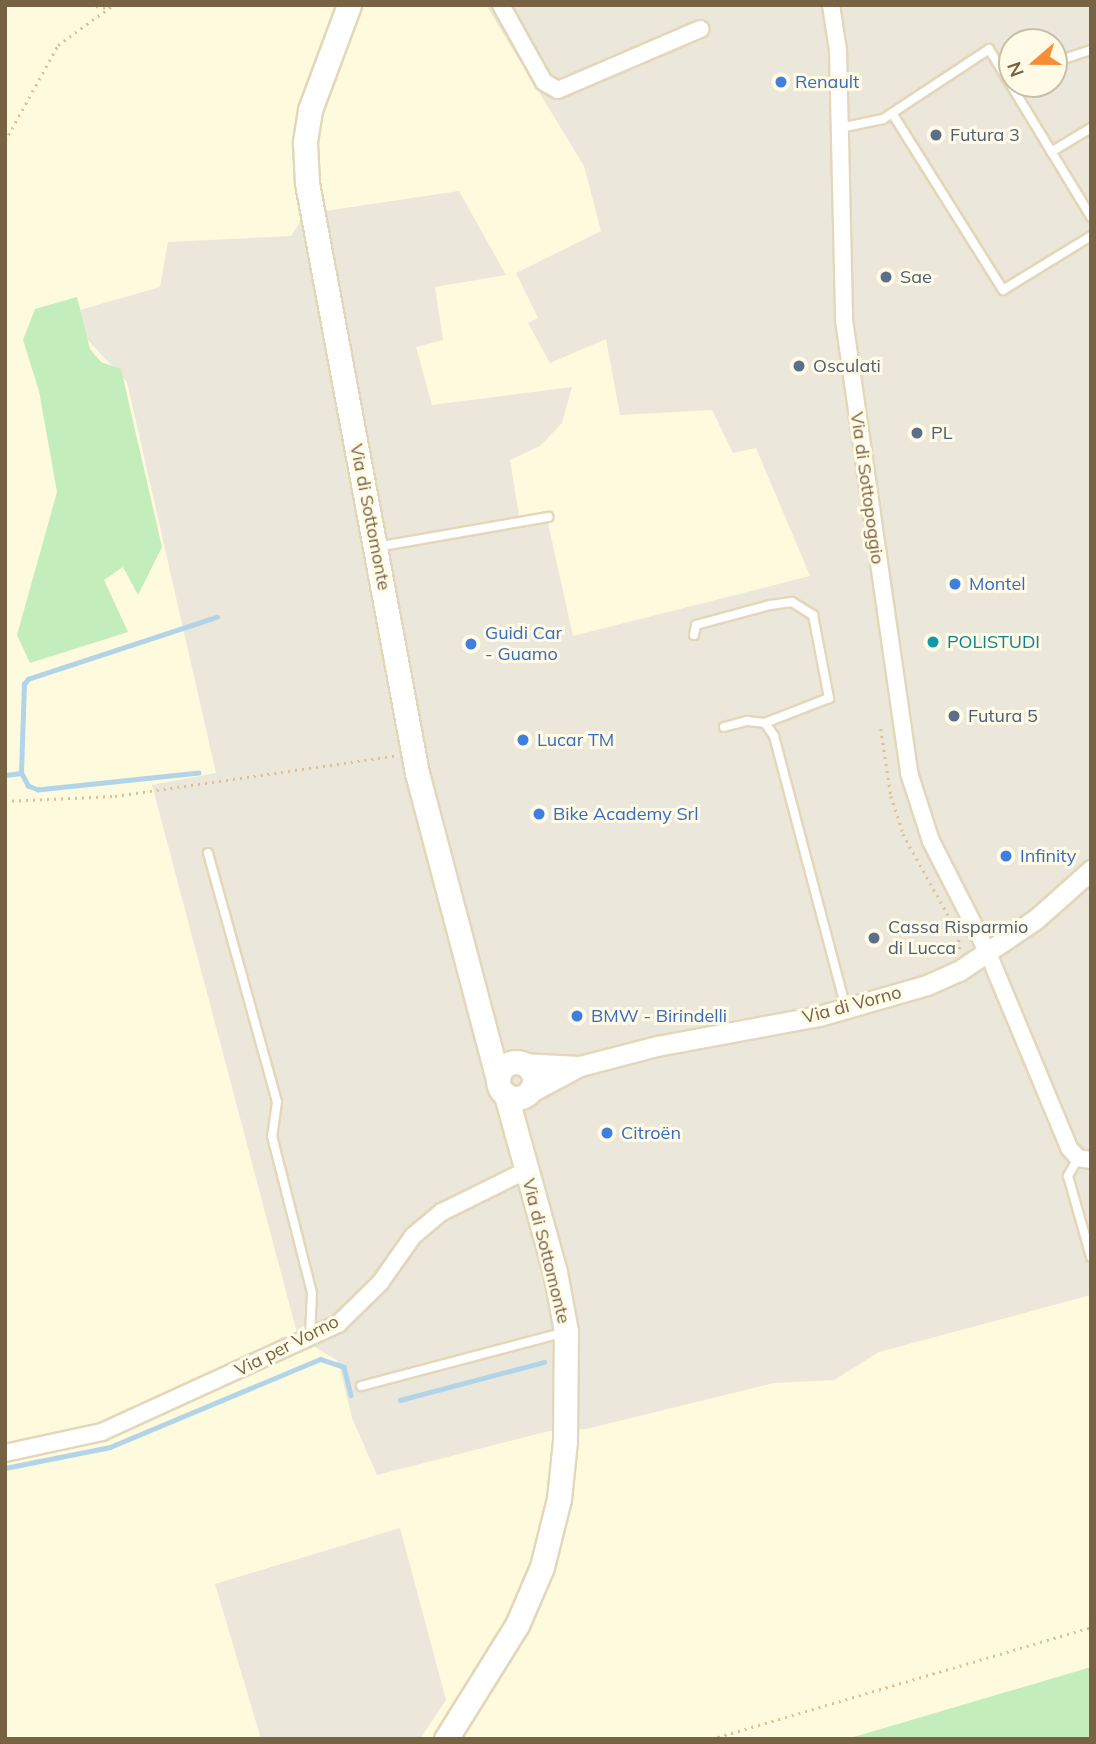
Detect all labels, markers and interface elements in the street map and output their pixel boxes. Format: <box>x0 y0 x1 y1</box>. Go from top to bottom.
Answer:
north arrow <box>998 28 1068 98</box>
text: N <box>1001 59 1029 80</box>
place label: Renault <box>795 71 859 93</box>
marker: Renault <box>773 74 789 90</box>
place label: Futura 3 <box>950 124 1020 146</box>
marker: Futura 3 <box>928 127 944 143</box>
place label: Sae <box>900 266 932 288</box>
marker: Sae <box>878 269 894 285</box>
place label: Osculati <box>813 355 881 377</box>
marker: Osculati <box>791 358 807 374</box>
street label: Via di Sottopoggio <box>846 411 888 565</box>
place label: PL <box>931 422 953 444</box>
marker: PL <box>909 425 925 441</box>
street label: Via di Sottomonte <box>345 442 395 592</box>
place label: Montel <box>969 573 1026 595</box>
marker: Montel <box>947 576 963 592</box>
place label: Guidi Car - Guamo <box>485 623 562 666</box>
place label: POLISTUDI <box>947 631 1040 653</box>
marker: POLISTUDI <box>925 634 941 650</box>
marker: Guidi Car - Guamo <box>463 636 479 652</box>
place label: Futura 5 <box>968 705 1038 727</box>
marker: Futura 5 <box>946 708 962 724</box>
place label: Lucar TM <box>537 729 614 751</box>
marker: Lucar TM <box>515 732 531 748</box>
place label: Bike Academy Srl <box>553 803 698 825</box>
marker: Bike Academy Srl <box>531 806 547 822</box>
place label: Infinity <box>1020 845 1076 867</box>
marker: Infinity <box>998 848 1014 864</box>
place label: Cassa Risparmio di Lucca <box>888 917 1028 960</box>
marker: Cassa Risparmio di Lucca <box>866 930 882 946</box>
street label: Via di Vorno <box>800 981 904 1029</box>
place label: BMW - Birindelli <box>591 1005 727 1027</box>
marker: BMW - Birindelli <box>569 1008 585 1024</box>
place label: Citroën <box>621 1122 681 1144</box>
marker: Citroën <box>599 1125 615 1141</box>
street label: Via di Sottomonte <box>518 1176 574 1326</box>
street label: Via per Vorno <box>232 1311 342 1381</box>

